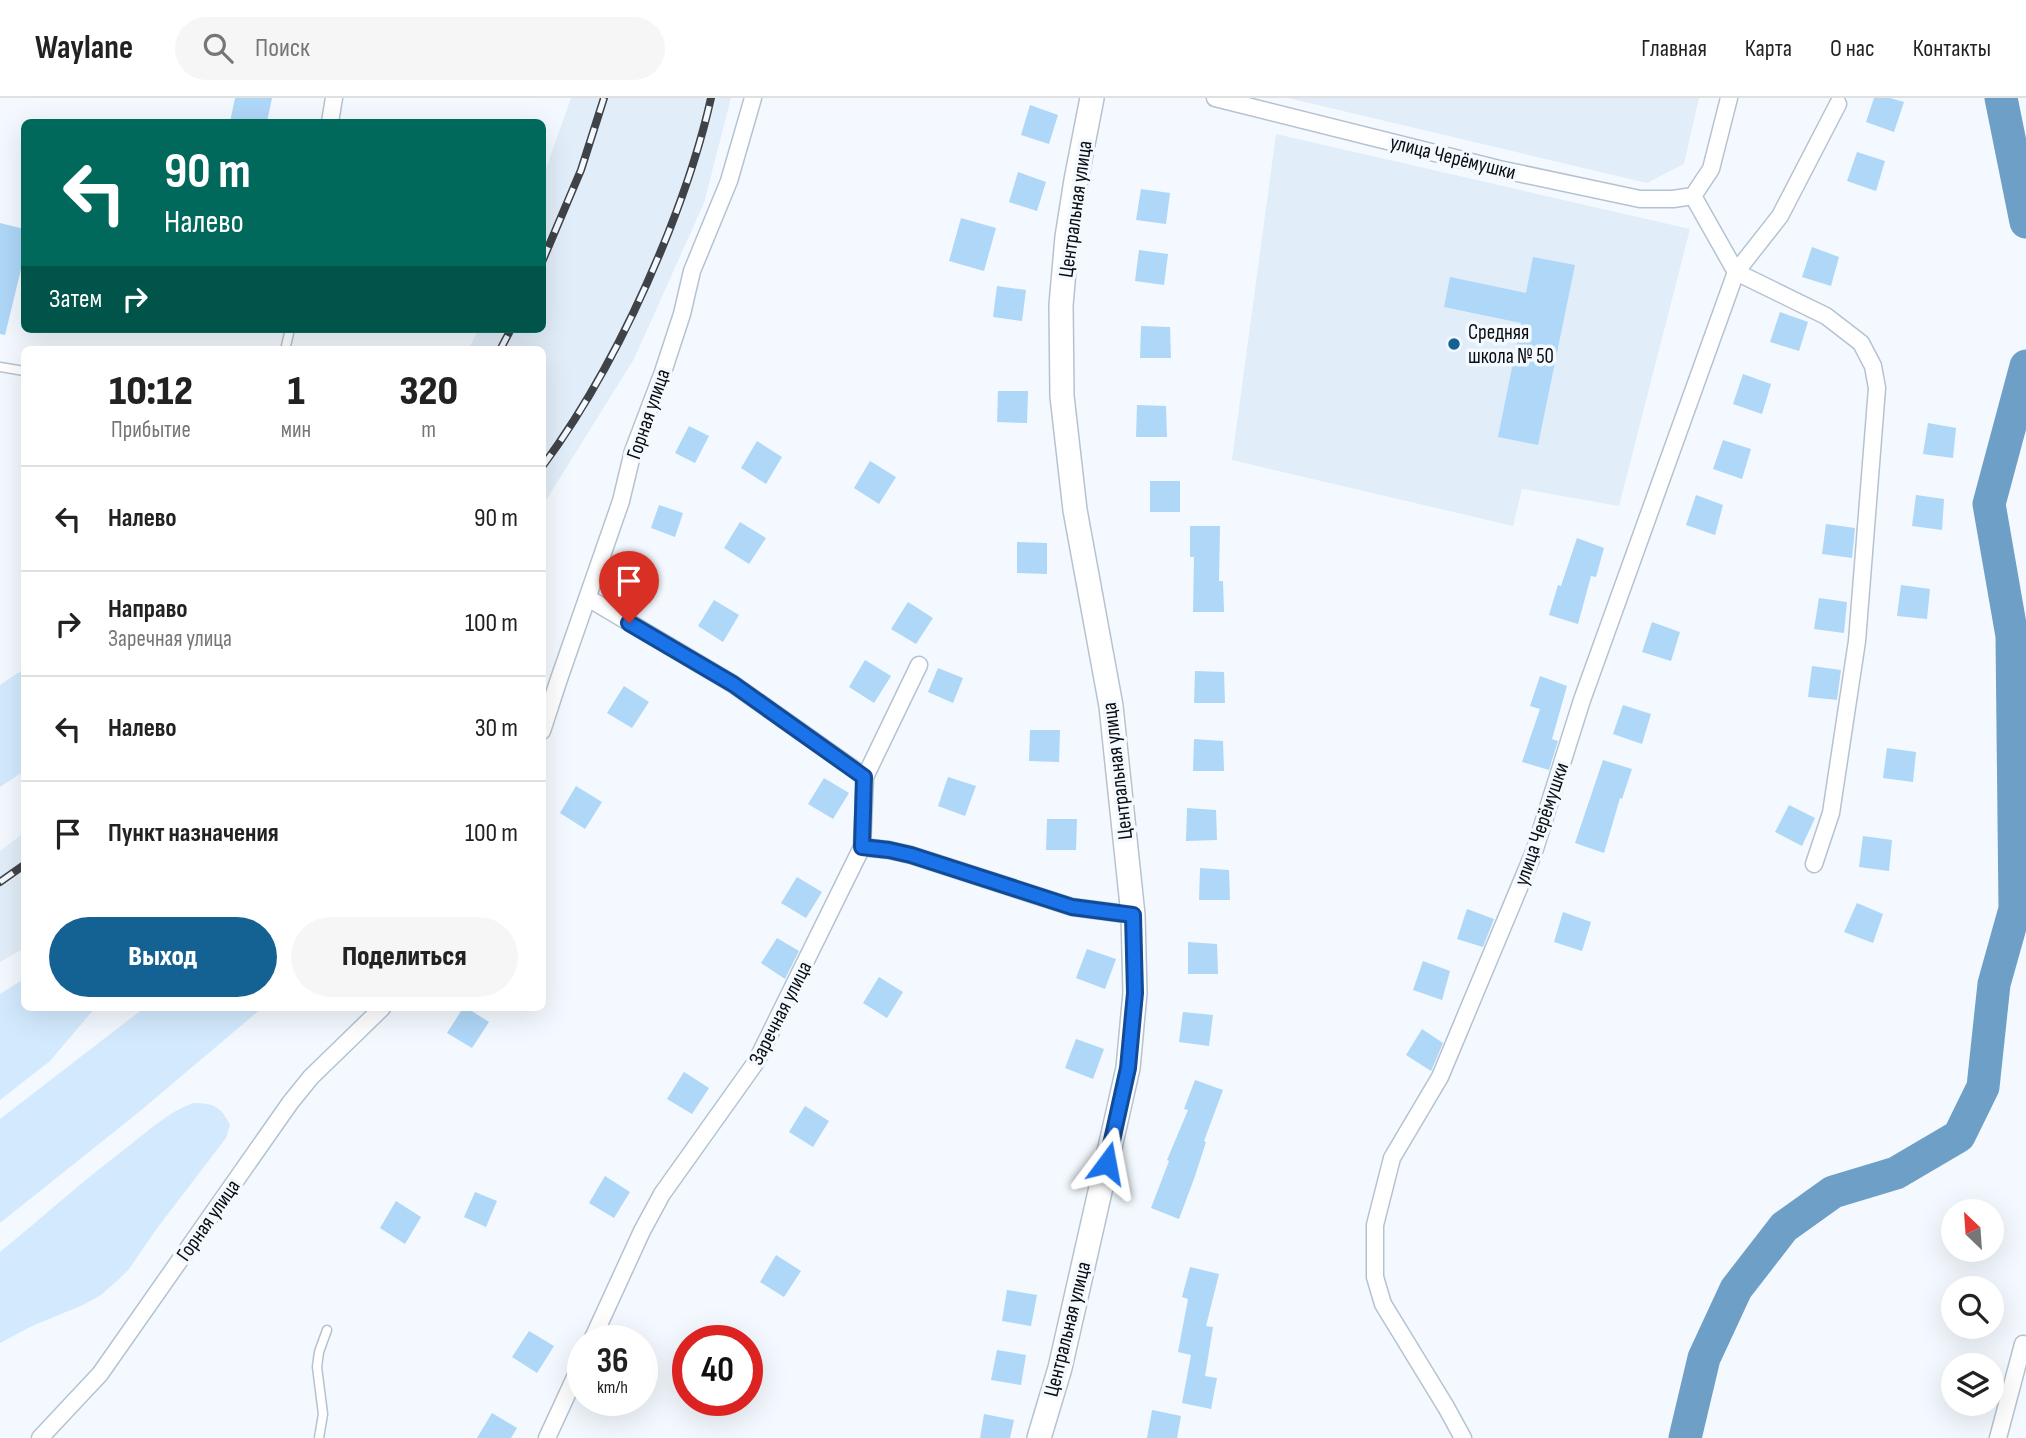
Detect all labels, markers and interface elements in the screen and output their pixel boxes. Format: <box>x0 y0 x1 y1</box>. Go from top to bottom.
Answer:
search box <box>175 17 665 80</box>
text: Waylane <box>35 28 133 68</box>
icon: search <box>199 29 237 67</box>
text: Поиск <box>255 33 310 64</box>
text: Главная <box>1641 34 1707 63</box>
text: Карта <box>1745 34 1792 63</box>
text: О нас <box>1830 34 1875 63</box>
text: Контакты <box>1913 34 1991 63</box>
street label: улица Черёмушки <box>1387 130 1518 185</box>
street label: Центральная улица <box>1054 139 1097 279</box>
text: 90 m <box>164 143 251 202</box>
icon: left <box>49 147 140 238</box>
text: Налево <box>164 203 244 242</box>
icon: right <box>116 280 154 318</box>
text: Затем <box>49 284 102 315</box>
place label: Средняя школа № 50 <box>1468 320 1554 369</box>
marker: Средняя школа № 50 <box>1446 336 1462 352</box>
text: 10:12 <box>109 366 193 417</box>
text: 1 <box>287 366 305 417</box>
text: 320 <box>399 366 458 417</box>
street label: Горная улица <box>621 366 676 463</box>
text: Прибытие <box>111 416 191 444</box>
text: мин <box>281 416 311 444</box>
text: m <box>421 416 436 444</box>
icon: left <box>49 500 87 538</box>
text: Налево <box>108 503 177 534</box>
text: 90 m <box>474 503 518 534</box>
pin <box>599 551 659 623</box>
icon: arrive <box>610 562 648 600</box>
text: Направо <box>108 594 187 625</box>
icon: right <box>49 605 87 643</box>
text: 100 m <box>465 608 518 639</box>
text: Заречная улица <box>108 625 232 653</box>
street label: Центральная улица <box>1097 701 1138 841</box>
icon: left <box>49 710 87 748</box>
text: Налево <box>108 713 177 744</box>
text: 30 m <box>475 713 518 744</box>
street label: улица Черёмушки <box>1509 759 1574 889</box>
icon: arrive <box>49 815 87 853</box>
text: Пункт назначения <box>108 818 279 849</box>
text: 100 m <box>465 818 518 849</box>
button: Выход <box>49 917 277 997</box>
button: Поделиться <box>291 917 518 997</box>
street label: Заречная улица <box>744 957 817 1069</box>
position arrow <box>1070 1126 1144 1200</box>
street label: Горная улица <box>171 1175 246 1266</box>
north arrow <box>1941 1199 2004 1262</box>
map controls <box>1941 1199 2004 1416</box>
street label: Центральная улица <box>1039 1259 1096 1399</box>
button: search <box>1941 1276 2004 1339</box>
speed limit sign: 40 <box>672 1325 763 1416</box>
text: 36 <box>596 1340 629 1383</box>
button: layers <box>1941 1353 2004 1416</box>
text: km/h <box>597 1377 628 1398</box>

